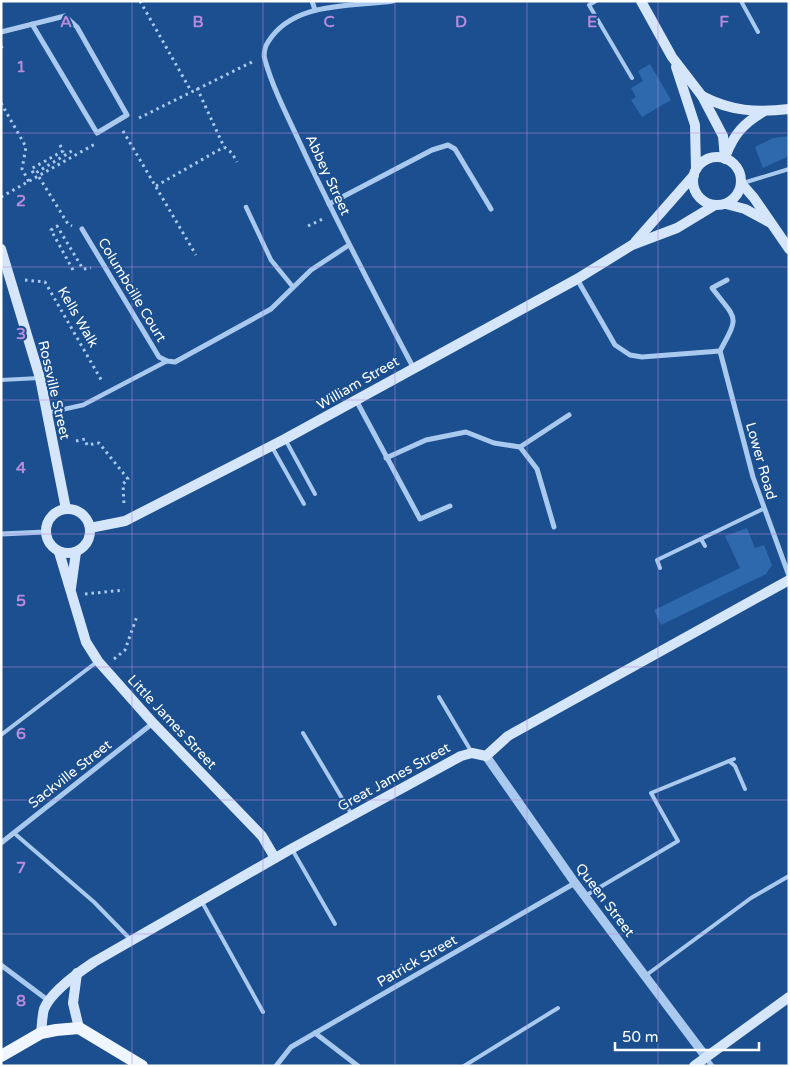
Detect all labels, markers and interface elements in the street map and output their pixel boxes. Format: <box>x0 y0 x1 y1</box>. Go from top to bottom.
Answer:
text: A <box>60 12 72 32</box>
text: B <box>192 12 204 32</box>
text: C <box>323 12 335 32</box>
text: D <box>455 12 467 32</box>
text: E <box>587 12 597 32</box>
text: F <box>719 12 729 32</box>
text: 1 <box>16 57 26 77</box>
street label: Abbey Street <box>302 132 354 219</box>
text: 2 <box>16 191 26 211</box>
street label: Columbcille Court <box>94 235 170 346</box>
street label: Kells Walk <box>54 284 102 351</box>
text: 3 <box>16 324 26 344</box>
street label: Rossville Street <box>34 339 74 442</box>
street label: William Street <box>314 352 403 413</box>
street label: Lower Road <box>742 420 780 502</box>
text: 4 <box>16 458 26 478</box>
text: 5 <box>16 591 26 611</box>
street label: Little James Street <box>124 671 221 773</box>
text: 6 <box>16 724 26 744</box>
street label: Sackville Street <box>25 736 116 812</box>
street label: Great James Street <box>335 739 454 815</box>
text: 7 <box>16 858 26 878</box>
street label: Queen Street <box>572 860 639 941</box>
street label: Patrick Street <box>374 931 461 991</box>
text: 8 <box>16 991 26 1011</box>
scale bar <box>615 1020 759 1052</box>
text: 50 m <box>622 1028 659 1046</box>

